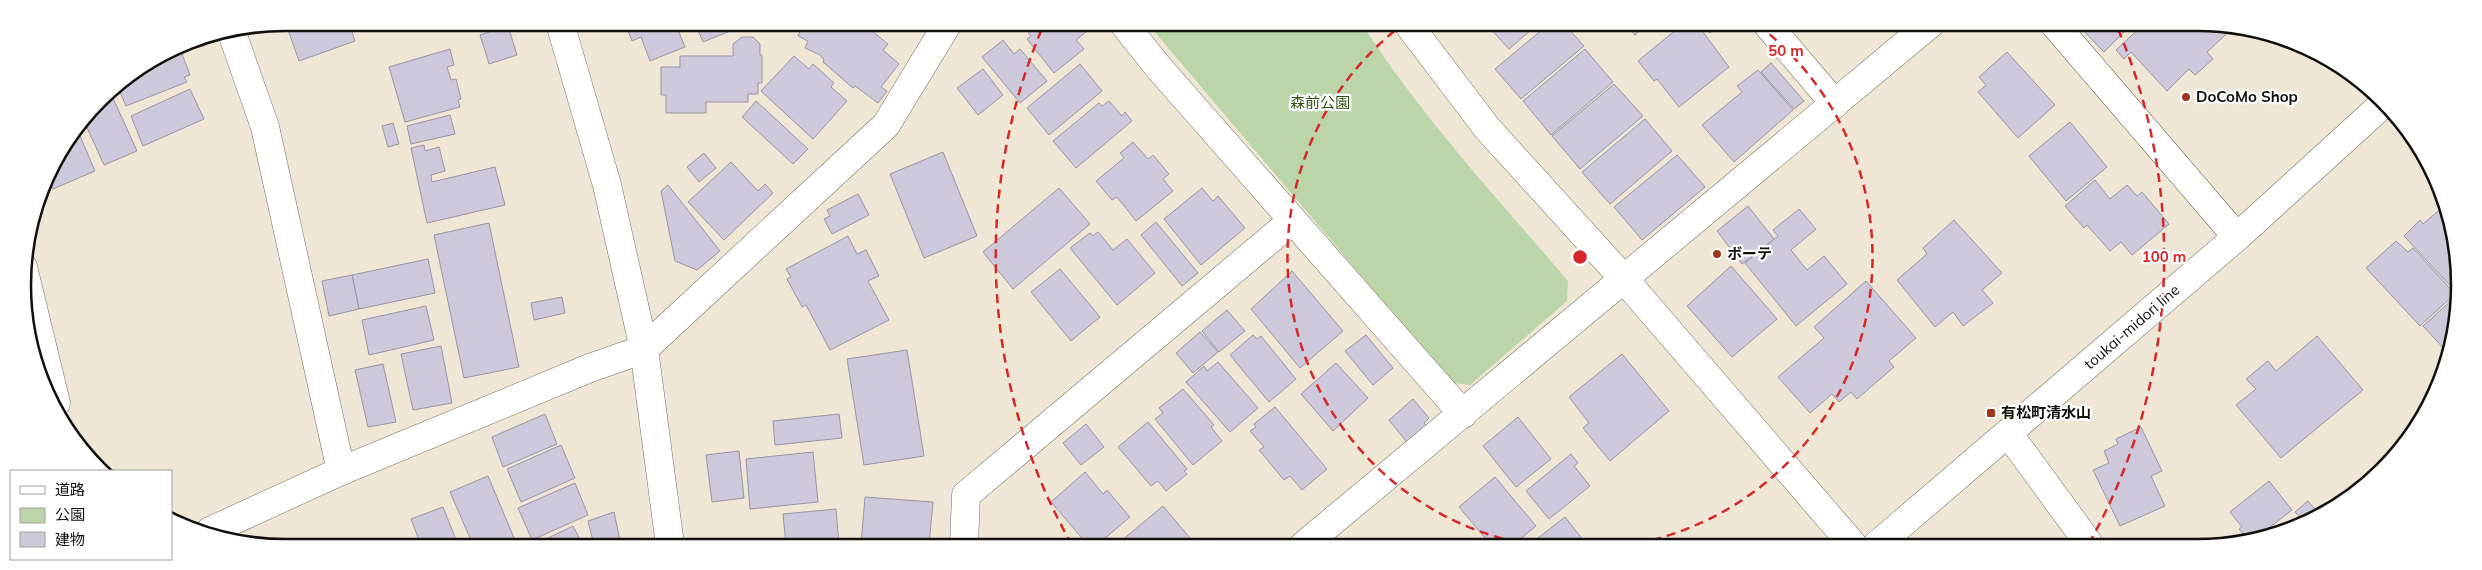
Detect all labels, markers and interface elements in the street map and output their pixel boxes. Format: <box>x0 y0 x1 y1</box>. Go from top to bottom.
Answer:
text: 50 m <box>1768 41 1804 60</box>
place label: DoCoMo Shop <box>2196 87 2298 106</box>
marker: DoCoMo Shop <box>2180 91 2192 103</box>
park label: 森前公園 <box>1290 93 1350 112</box>
place label: ボーテ <box>1727 244 1772 263</box>
text: 100 m <box>2142 247 2186 266</box>
centre of rings <box>1571 248 1589 266</box>
marker: ボーテ <box>1711 248 1723 260</box>
street label: toukai-midori line <box>2080 280 2183 373</box>
place label: 有松町清水山 <box>2001 403 2091 422</box>
marker: 有松町清水山 <box>1985 407 1997 419</box>
legend <box>10 470 172 560</box>
text: 道路 <box>55 480 85 499</box>
text: 公園 <box>55 505 85 524</box>
text: 建物 <box>55 530 85 549</box>

